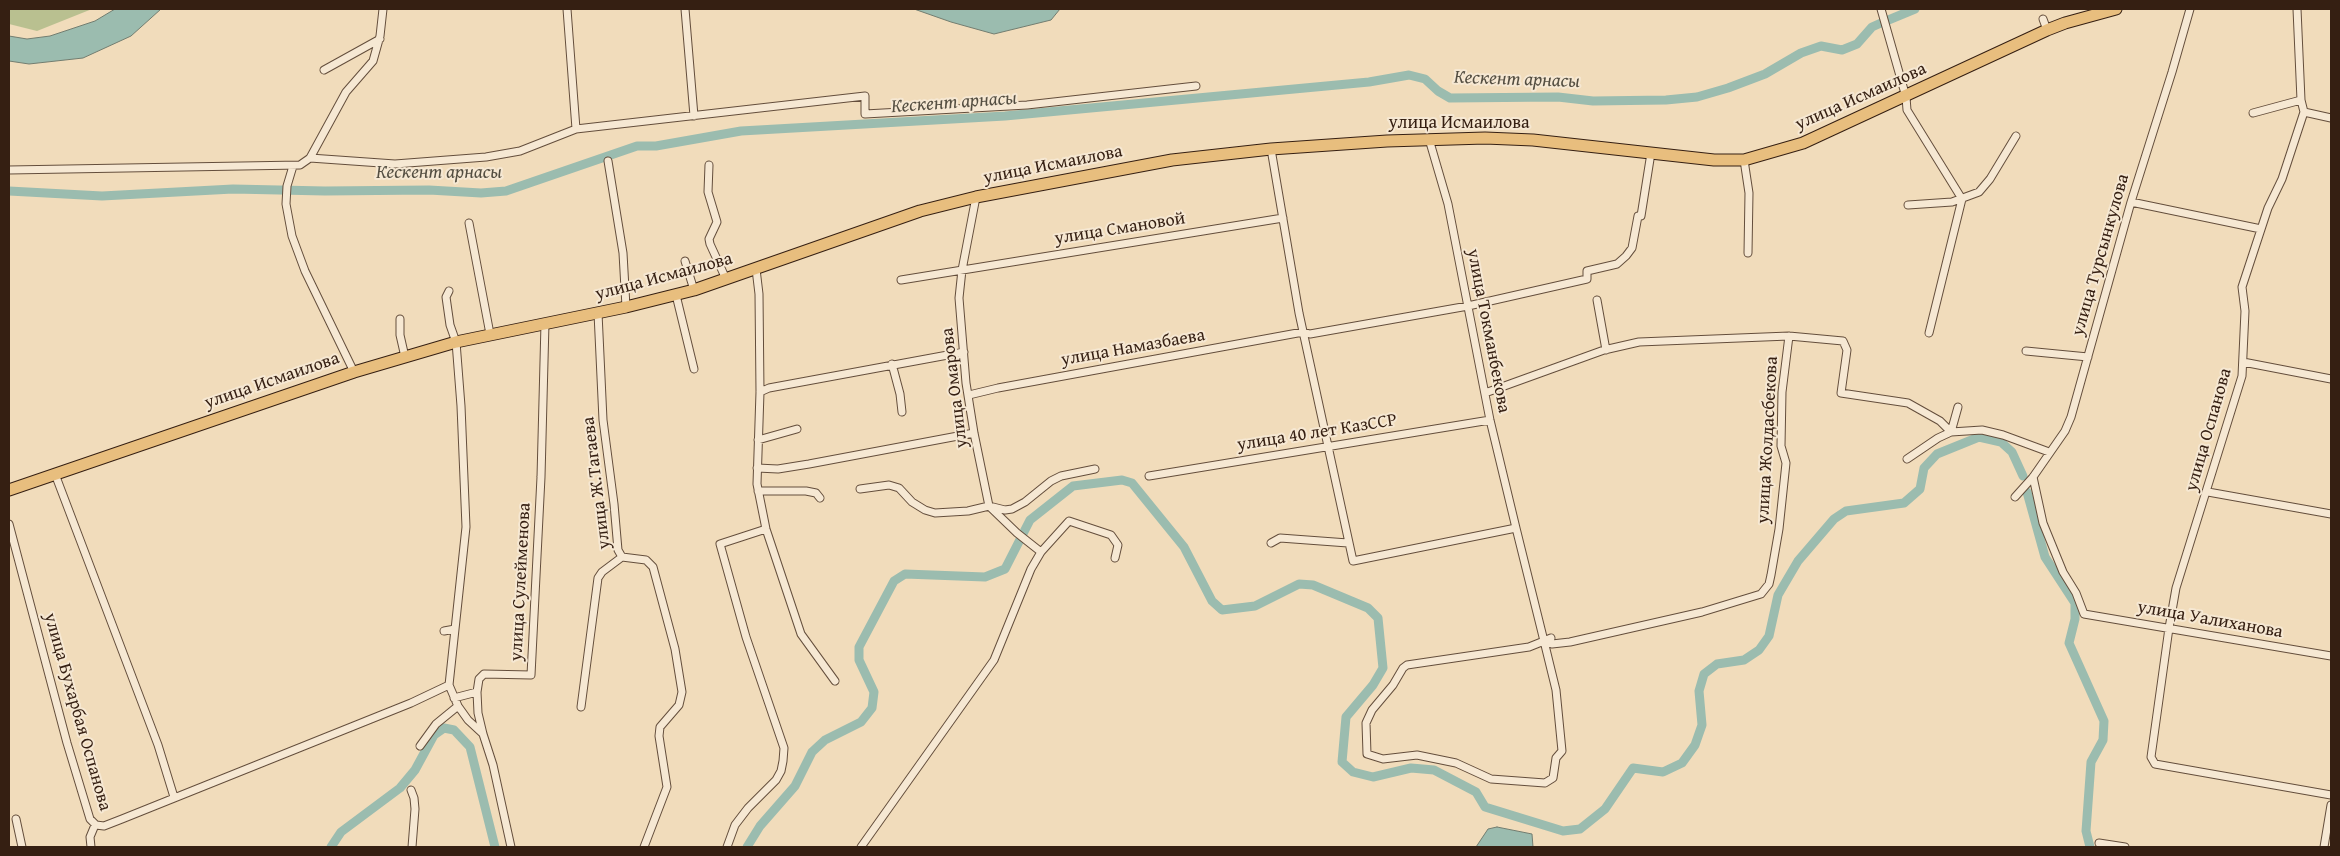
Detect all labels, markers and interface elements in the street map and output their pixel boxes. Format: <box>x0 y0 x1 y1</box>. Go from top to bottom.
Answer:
street label: улица Исмаилова <box>1792 58 1930 136</box>
water label: Кескент арнасы <box>1454 66 1580 94</box>
water label: Кескент арнасы <box>890 87 1018 119</box>
street label: улица Исмаилова <box>1388 112 1530 134</box>
street label: улица Исмаилова <box>982 141 1124 189</box>
water label: Кескент арнасы <box>376 162 502 184</box>
street label: улица Турсынкулова <box>2068 171 2134 339</box>
street label: улица Смановой <box>1053 208 1187 250</box>
street label: улица Токманбекова <box>1461 247 1515 415</box>
street label: улица Исмаилова <box>593 248 735 306</box>
street label: улица Намазбаева <box>1059 325 1207 371</box>
street label: улица Омарова <box>937 327 973 449</box>
street label: улица Исмаилова <box>202 348 342 414</box>
street label: улица Жолдасбекова <box>1753 356 1783 524</box>
street label: улица Оспанова <box>2181 366 2237 494</box>
street label: улица 40 лет КазССР <box>1236 410 1398 456</box>
street label: улица Ж.Тагаева <box>578 415 616 551</box>
street label: улица Сулейменова <box>506 502 536 662</box>
street label: улица Уалиханова <box>2136 597 2284 643</box>
street label: улица Бухарбая Оспанова <box>38 611 116 813</box>

